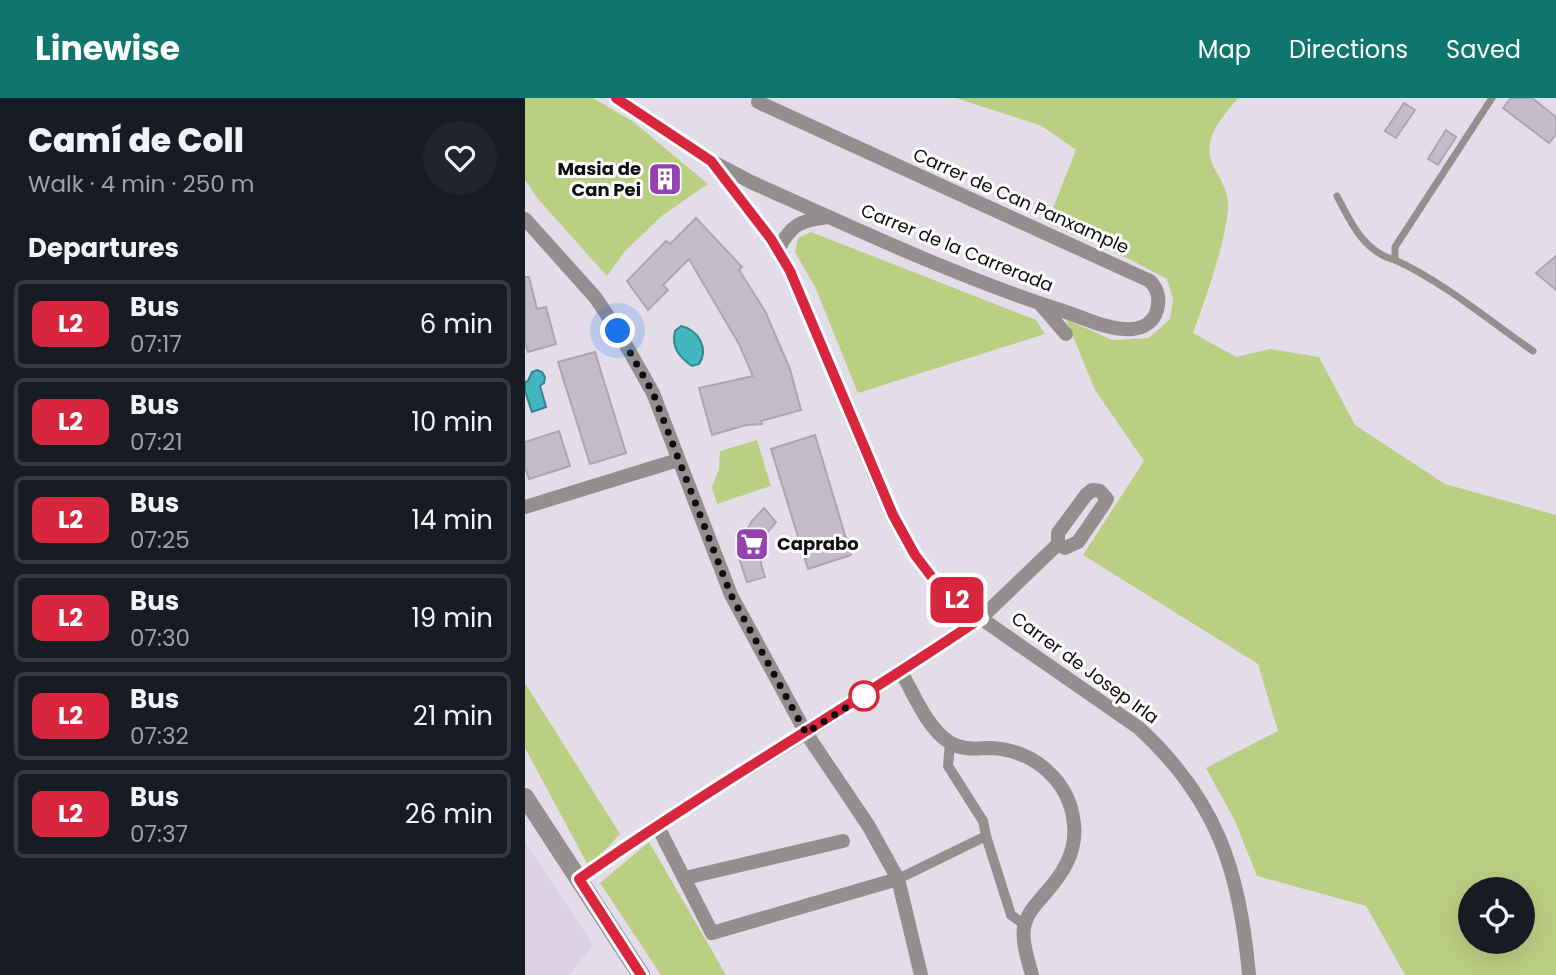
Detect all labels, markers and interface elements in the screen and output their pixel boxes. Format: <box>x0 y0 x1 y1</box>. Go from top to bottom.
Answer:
text: Linewise <box>35 25 180 72</box>
text: Map <box>1198 33 1251 66</box>
text: Directions <box>1289 33 1408 66</box>
text: Saved <box>1446 33 1521 66</box>
text: Camí de Coll <box>28 117 244 164</box>
button: heart <box>423 121 497 195</box>
street label: Carrer de Can Panxample <box>909 142 1133 260</box>
place label: Masia de Can Pei <box>558 156 641 202</box>
building icon: Masia de Can Pei <box>646 160 684 198</box>
text: Walk · 4 min · 250 m <box>28 168 254 200</box>
street label: Carrer de la Carrerada <box>857 197 1057 298</box>
text: Departures <box>28 230 179 266</box>
text: Bus <box>130 289 179 325</box>
text: 6 min <box>420 306 493 342</box>
text: L2 <box>58 307 83 340</box>
your location <box>600 313 635 348</box>
text: 07:17 <box>130 328 182 360</box>
text: Bus <box>130 387 179 423</box>
text: 10 min <box>412 404 493 440</box>
text: L2 <box>58 405 83 438</box>
text: 07:21 <box>130 426 183 458</box>
text: Bus <box>130 485 179 521</box>
text: 14 min <box>412 502 493 538</box>
text: L2 <box>58 503 83 536</box>
text: 07:25 <box>130 524 190 556</box>
supermarket icon: Caprabo <box>733 525 771 563</box>
place label: Caprabo <box>777 531 859 556</box>
line badge: L2 <box>925 577 989 623</box>
text: Bus <box>130 583 179 619</box>
text: L2 <box>944 583 970 616</box>
text: 19 min <box>412 600 493 636</box>
text: L2 <box>58 601 83 634</box>
street label: Carrer de Josep Irla <box>1006 606 1164 730</box>
text: 07:30 <box>130 622 190 654</box>
text: Bus <box>130 681 179 717</box>
unlabelled marker <box>849 681 879 711</box>
text: 21 min <box>413 698 493 734</box>
text: L2 <box>58 699 83 732</box>
text: 07:32 <box>130 720 189 752</box>
text: Bus <box>130 779 179 815</box>
text: 26 min <box>405 796 493 832</box>
text: L2 <box>58 797 83 830</box>
text: 07:37 <box>130 818 188 850</box>
map controls <box>1458 877 1535 954</box>
button: locate <box>1458 877 1535 954</box>

